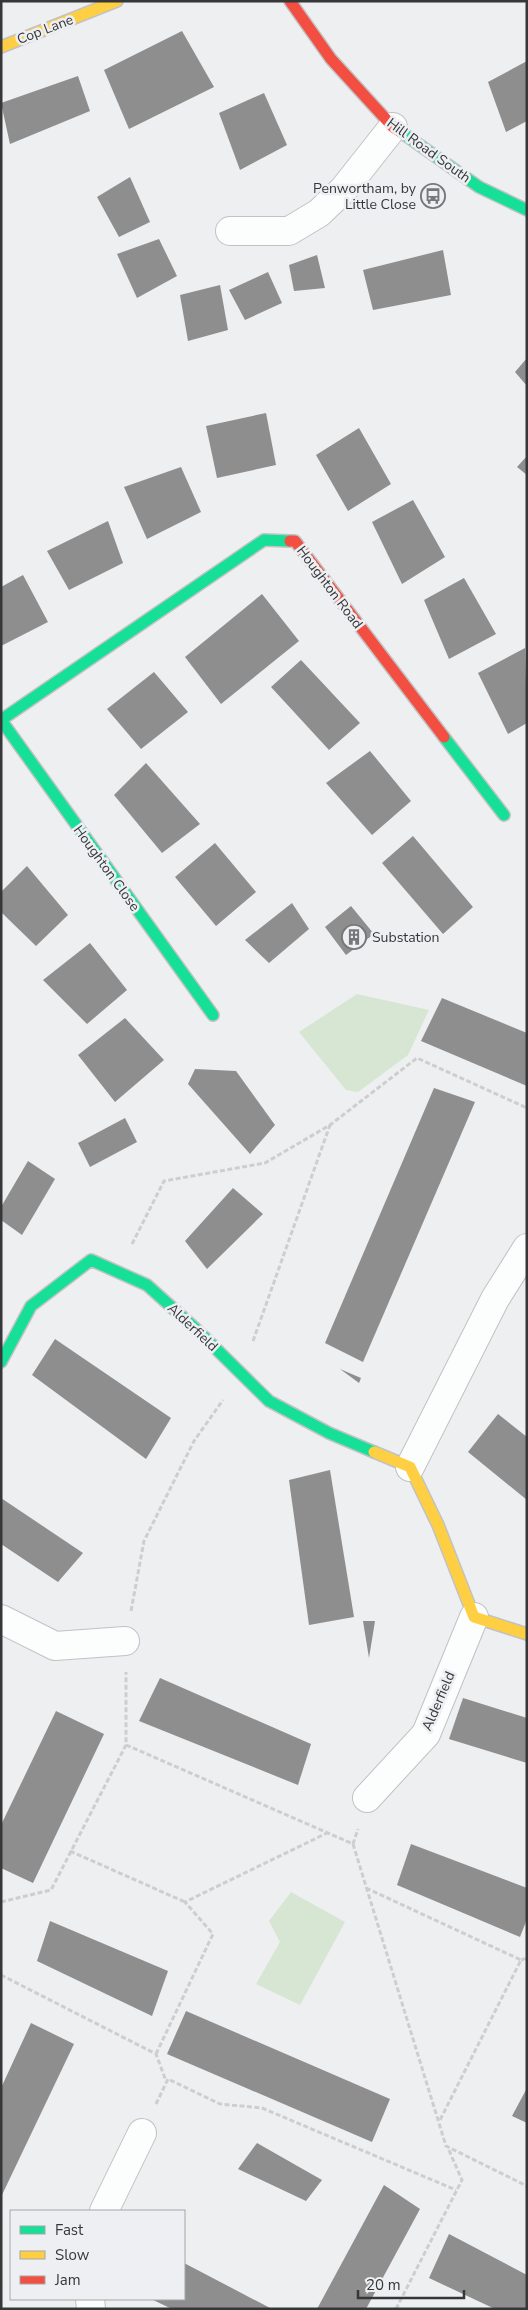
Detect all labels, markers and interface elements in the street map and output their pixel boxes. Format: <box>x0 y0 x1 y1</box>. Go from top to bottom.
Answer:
street label: Cop Lane <box>14 10 76 49</box>
street label: Hill Road South <box>383 114 474 187</box>
place label: Penwortham, by Little Close <box>313 179 417 214</box>
bus stop icon: Penwortham, by Little Close <box>420 183 446 209</box>
street label: Houghton Road <box>292 542 367 633</box>
street label: Houghton Close <box>69 821 144 915</box>
building icon: Substation <box>341 924 367 950</box>
place label: Substation <box>372 928 440 947</box>
street label: Alderfield <box>163 1299 222 1356</box>
street label: Alderfield <box>417 1669 459 1734</box>
legend <box>10 2210 185 2300</box>
text: Fast <box>55 2220 84 2240</box>
text: Slow <box>55 2245 90 2265</box>
scale bar <box>358 2268 464 2300</box>
text: Jam <box>54 2270 81 2290</box>
text: 20 m <box>366 2275 401 2295</box>

